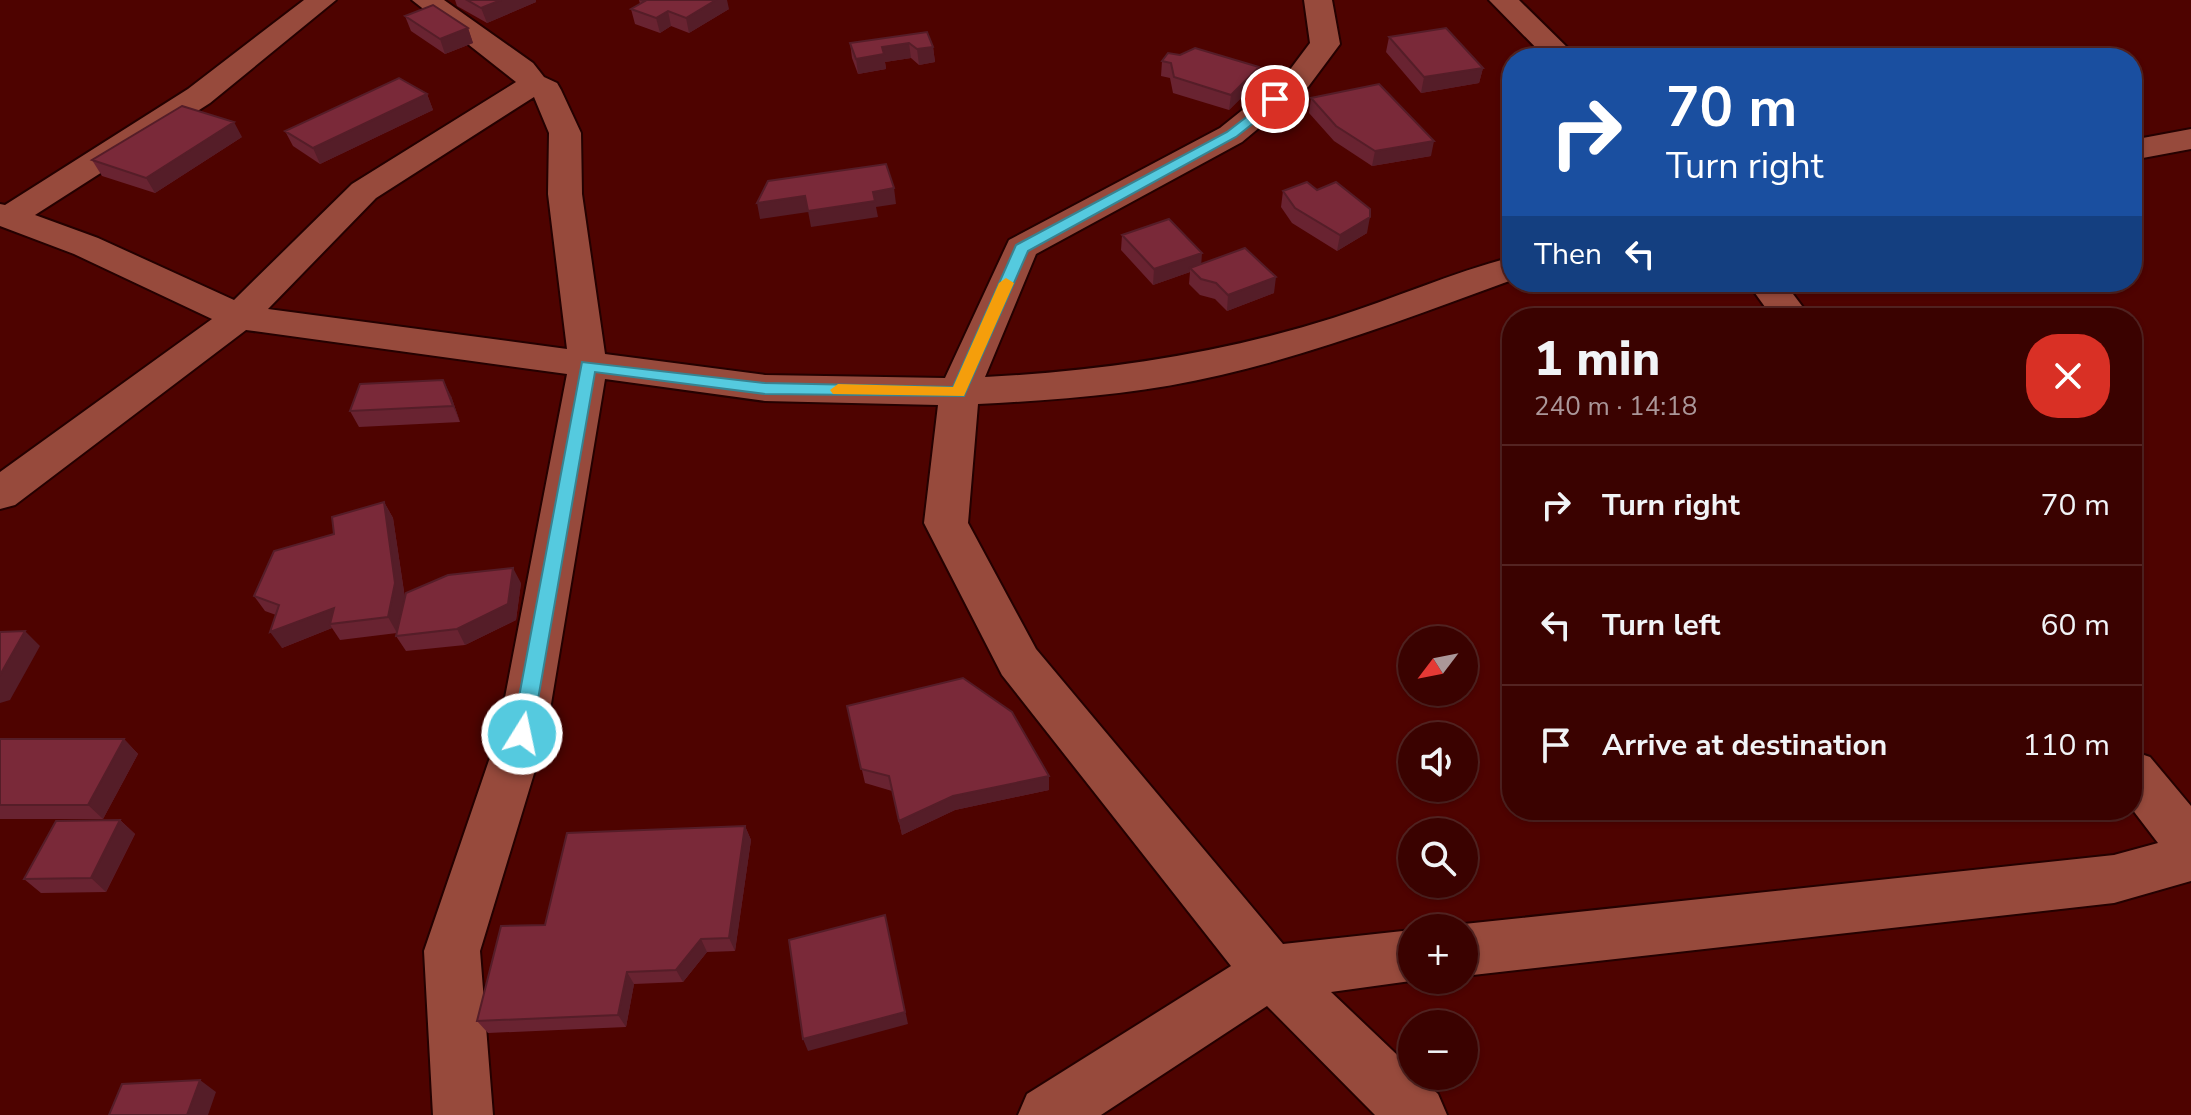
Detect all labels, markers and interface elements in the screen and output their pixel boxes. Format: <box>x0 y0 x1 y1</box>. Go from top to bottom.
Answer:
pin <box>1241 65 1309 133</box>
text: 70 m <box>1666 69 1797 146</box>
icon: arrive <box>1253 77 1297 121</box>
icon: right <box>1534 80 1638 184</box>
text: Turn right <box>1666 142 1823 191</box>
icon: left <box>1618 232 1662 276</box>
text: Then <box>1534 234 1602 275</box>
text: 1 min <box>1534 326 1660 392</box>
button: close <box>2026 334 2110 418</box>
text: 240 m · 14:18 <box>1534 389 1697 424</box>
icon: right <box>1534 483 1578 527</box>
text: Turn right <box>1602 485 1740 526</box>
text: 70 m <box>2041 485 2110 526</box>
icon: left <box>1534 603 1578 647</box>
text: Turn left <box>1602 605 1720 646</box>
text: 60 m <box>2041 605 2110 646</box>
north arrow <box>1398 626 1478 706</box>
map controls <box>1398 626 1478 1090</box>
position arrow <box>480 692 564 776</box>
button: sound <box>1398 722 1478 802</box>
icon: arrive <box>1534 723 1578 767</box>
text: Arrive at destination <box>1602 725 1887 766</box>
text: 110 m <box>2023 725 2110 766</box>
button: search <box>1398 818 1478 898</box>
button: + <box>1398 914 1478 994</box>
button: − <box>1398 1010 1478 1090</box>

